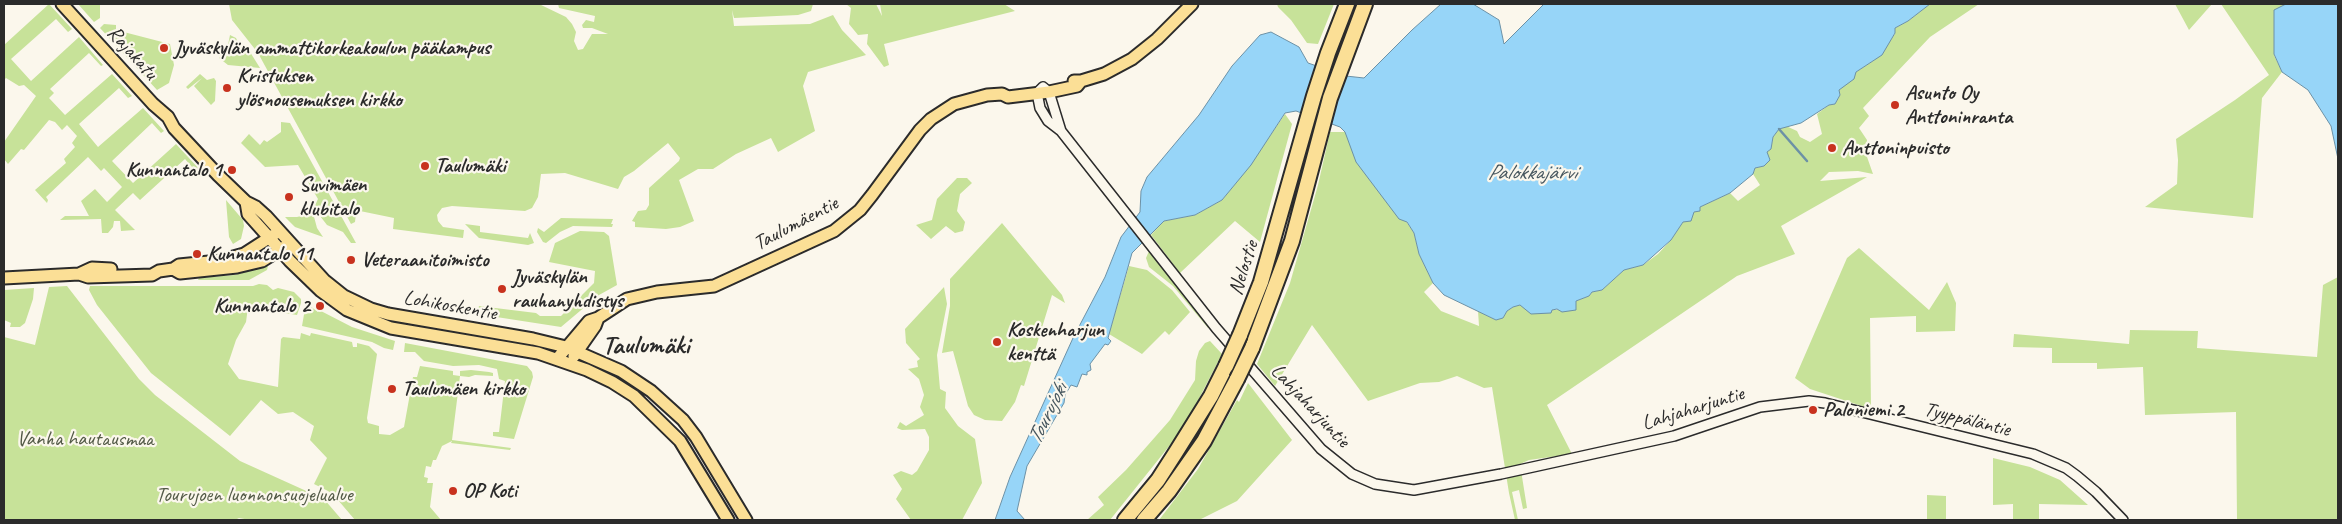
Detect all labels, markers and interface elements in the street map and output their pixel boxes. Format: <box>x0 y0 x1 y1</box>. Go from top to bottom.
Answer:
street label: Rajakatu <box>101 21 163 85</box>
place label: Jyväskylän ammattikorkeakoulun pääkampus <box>174 35 490 61</box>
marker: Jyväskylän ammattikorkeakoulun pääkampus <box>158 42 170 54</box>
place label: Kristuksen ylösnousemuksen kirkko <box>237 63 402 113</box>
place label: Asunto Oy Anttoninranta <box>1905 80 2012 130</box>
marker: Kristuksen ylösnousemuksen kirkko <box>221 82 233 94</box>
marker: Asunto Oy Anttoninranta <box>1889 99 1901 111</box>
place label: Anttoninpuisto <box>1842 135 1949 161</box>
marker: Anttoninpuisto <box>1826 142 1838 154</box>
place label: Taulumäki <box>435 153 506 179</box>
place label: Kunnantalo 1 <box>126 157 222 183</box>
marker: Taulumäki <box>419 160 431 172</box>
water label: Palokkajärvi <box>1488 160 1576 186</box>
marker: Kunnantalo 1 <box>226 164 238 176</box>
place label: Suvimäen klubitalo <box>299 172 366 222</box>
marker: Suvimäen klubitalo <box>283 191 295 203</box>
street label: Taulumäentie <box>749 191 843 257</box>
street label: Nelostie <box>1223 238 1265 298</box>
place label: Kunnantalo 11 <box>207 241 313 267</box>
place label: Veteraanitoimisto <box>361 247 489 273</box>
marker: Kunnantalo 11 <box>191 248 203 260</box>
marker: Veteraanitoimisto <box>345 254 357 266</box>
place label: Jyväskylän rauhanyhdistys <box>512 264 623 314</box>
marker: Jyväskylän rauhanyhdistys <box>496 283 508 295</box>
street label: Lohikoskentie <box>401 285 499 327</box>
place label: Kunnantalo 2 <box>214 293 310 319</box>
marker: Kunnantalo 2 <box>314 300 326 312</box>
place label: Koskenharjun kenttä <box>1007 317 1104 367</box>
district label: Taulumäki <box>602 330 690 362</box>
marker: Koskenharjun kenttä <box>991 336 1003 348</box>
street label: Lahjaharjuntie <box>1265 359 1355 453</box>
place label: Taulumäen kirkko <box>402 376 525 402</box>
water label: Tourujoki <box>1022 379 1074 449</box>
street label: Lahjaharjuntie <box>1639 382 1747 436</box>
marker: Taulumäen kirkko <box>386 383 398 395</box>
place label: Paloniemi 2 <box>1823 397 1904 423</box>
street label: Tyyppäläntie <box>1921 397 2013 443</box>
marker: Paloniemi 2 <box>1807 404 1819 416</box>
park label: Vanha hautausmaa <box>17 426 153 452</box>
place label: OP Koti <box>463 478 517 504</box>
park label: Tourujoen luonnonsuojelualue <box>155 482 353 508</box>
marker: OP Koti <box>447 485 459 497</box>

